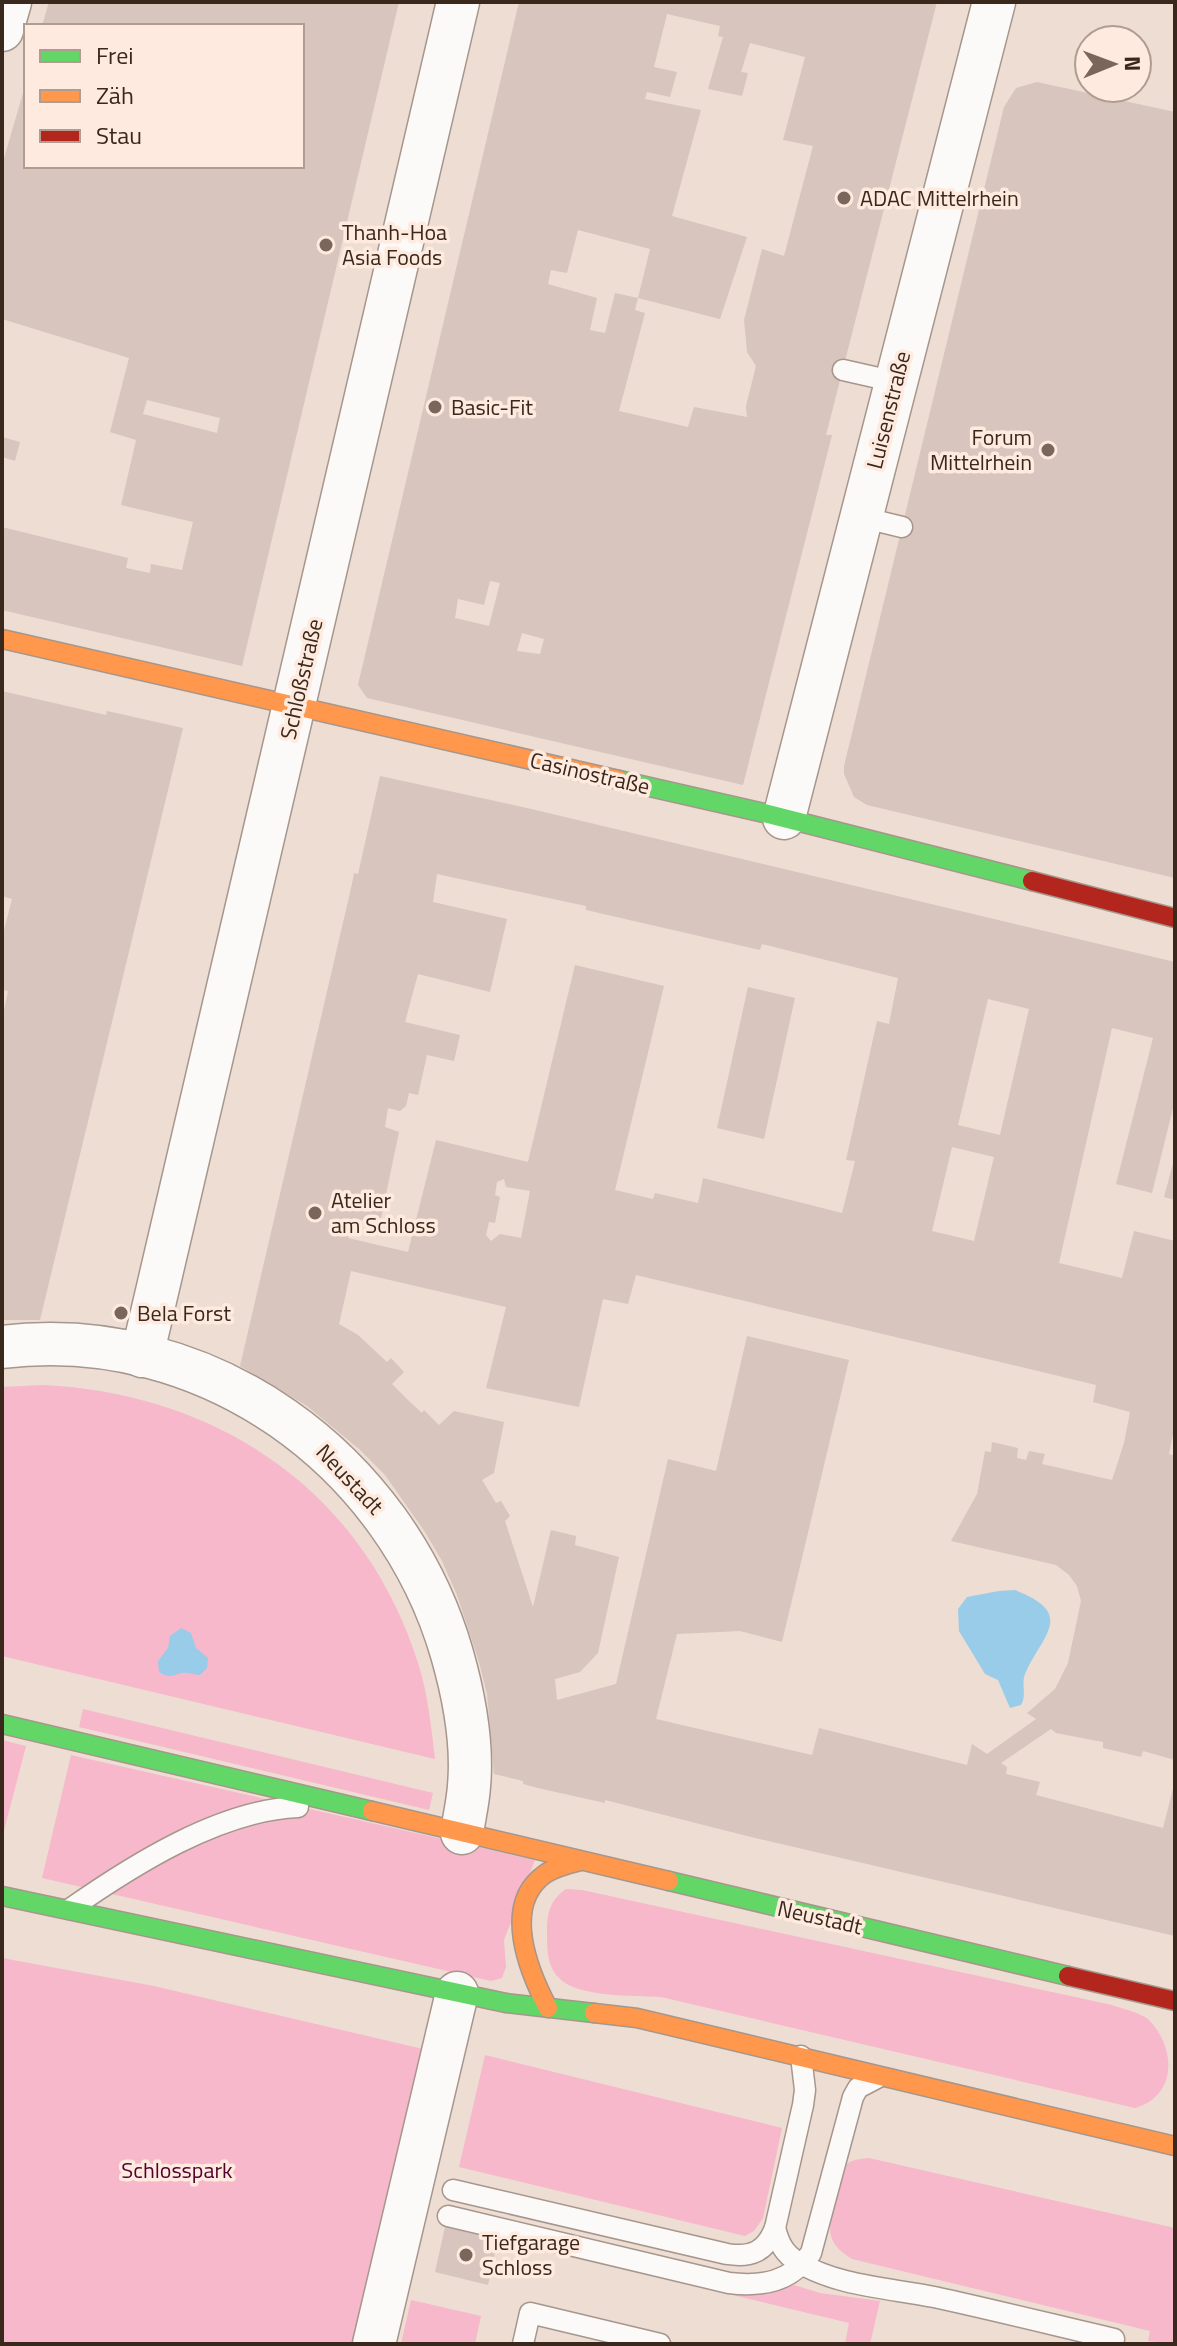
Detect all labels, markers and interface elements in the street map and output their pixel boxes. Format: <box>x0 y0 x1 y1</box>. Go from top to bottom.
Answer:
legend <box>24 24 304 168</box>
north arrow <box>1073 24 1153 104</box>
text: Frei <box>96 37 134 73</box>
text: N <box>1116 56 1150 72</box>
text: Zäh <box>96 77 134 113</box>
text: Stau <box>96 117 142 153</box>
place label: ADAC Mittelrhein <box>860 181 1019 215</box>
marker: ADAC Mittelrhein <box>835 189 853 207</box>
place label: Thanh-Hoa Asia Foods <box>342 215 447 274</box>
marker: Thanh-Hoa Asia Foods <box>317 236 335 254</box>
street label: Luisenstraße <box>857 347 919 473</box>
place label: Basic-Fit <box>451 390 533 424</box>
marker: Basic-Fit <box>426 398 444 416</box>
place label: Forum Mittelrhein <box>930 420 1032 479</box>
marker: Forum Mittelrhein <box>1039 441 1057 459</box>
street label: Schloßstraße <box>271 615 331 743</box>
street label: Casinostraße <box>527 743 653 803</box>
place label: Atelier am Schloss <box>331 1183 436 1242</box>
marker: Atelier am Schloss <box>306 1204 324 1222</box>
place label: Bela Forst <box>137 1296 231 1330</box>
marker: Bela Forst <box>112 1304 130 1322</box>
street label: Neustadt <box>308 1436 392 1522</box>
street label: Neustadt <box>774 1891 866 1943</box>
park label: Schlosspark <box>121 2153 233 2187</box>
place label: Tiefgarage Schloss <box>482 2225 580 2284</box>
marker: Tiefgarage Schloss <box>457 2246 475 2264</box>

